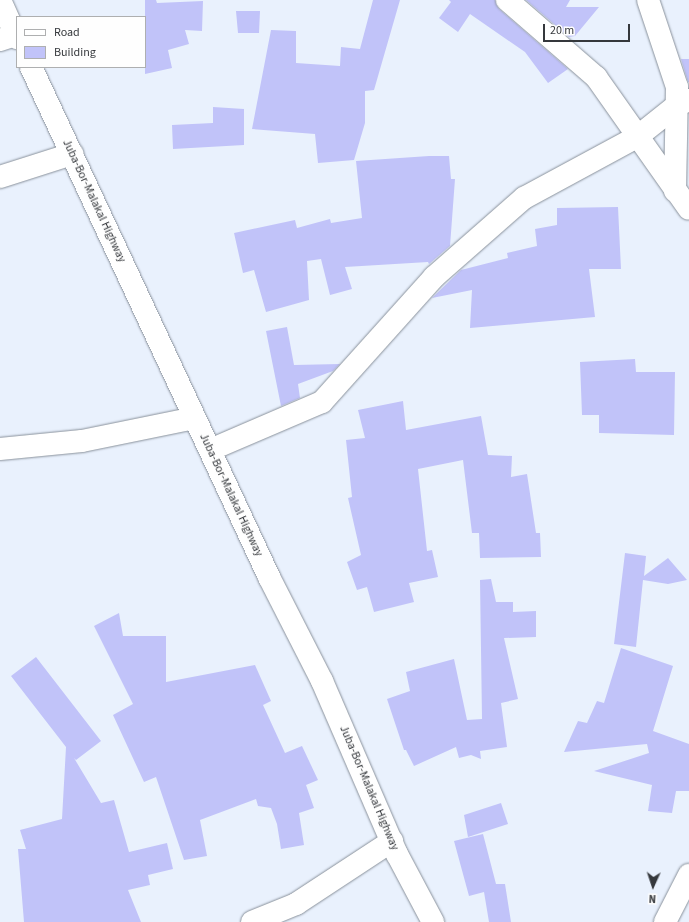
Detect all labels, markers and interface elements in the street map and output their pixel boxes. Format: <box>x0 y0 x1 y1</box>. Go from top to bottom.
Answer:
legend <box>16 16 146 68</box>
scale bar <box>545 16 632 42</box>
text: 20 m <box>550 22 574 39</box>
text: Road <box>54 24 80 41</box>
text: Building <box>54 44 96 61</box>
street label: Juba-Bor-Malakal Highway <box>59 137 129 265</box>
street label: Juba-Bor-Malakal Highway <box>196 431 266 559</box>
street label: Juba-Bor-Malakal Highway <box>336 723 402 853</box>
north arrow <box>633 866 673 906</box>
text: N <box>648 891 656 906</box>

